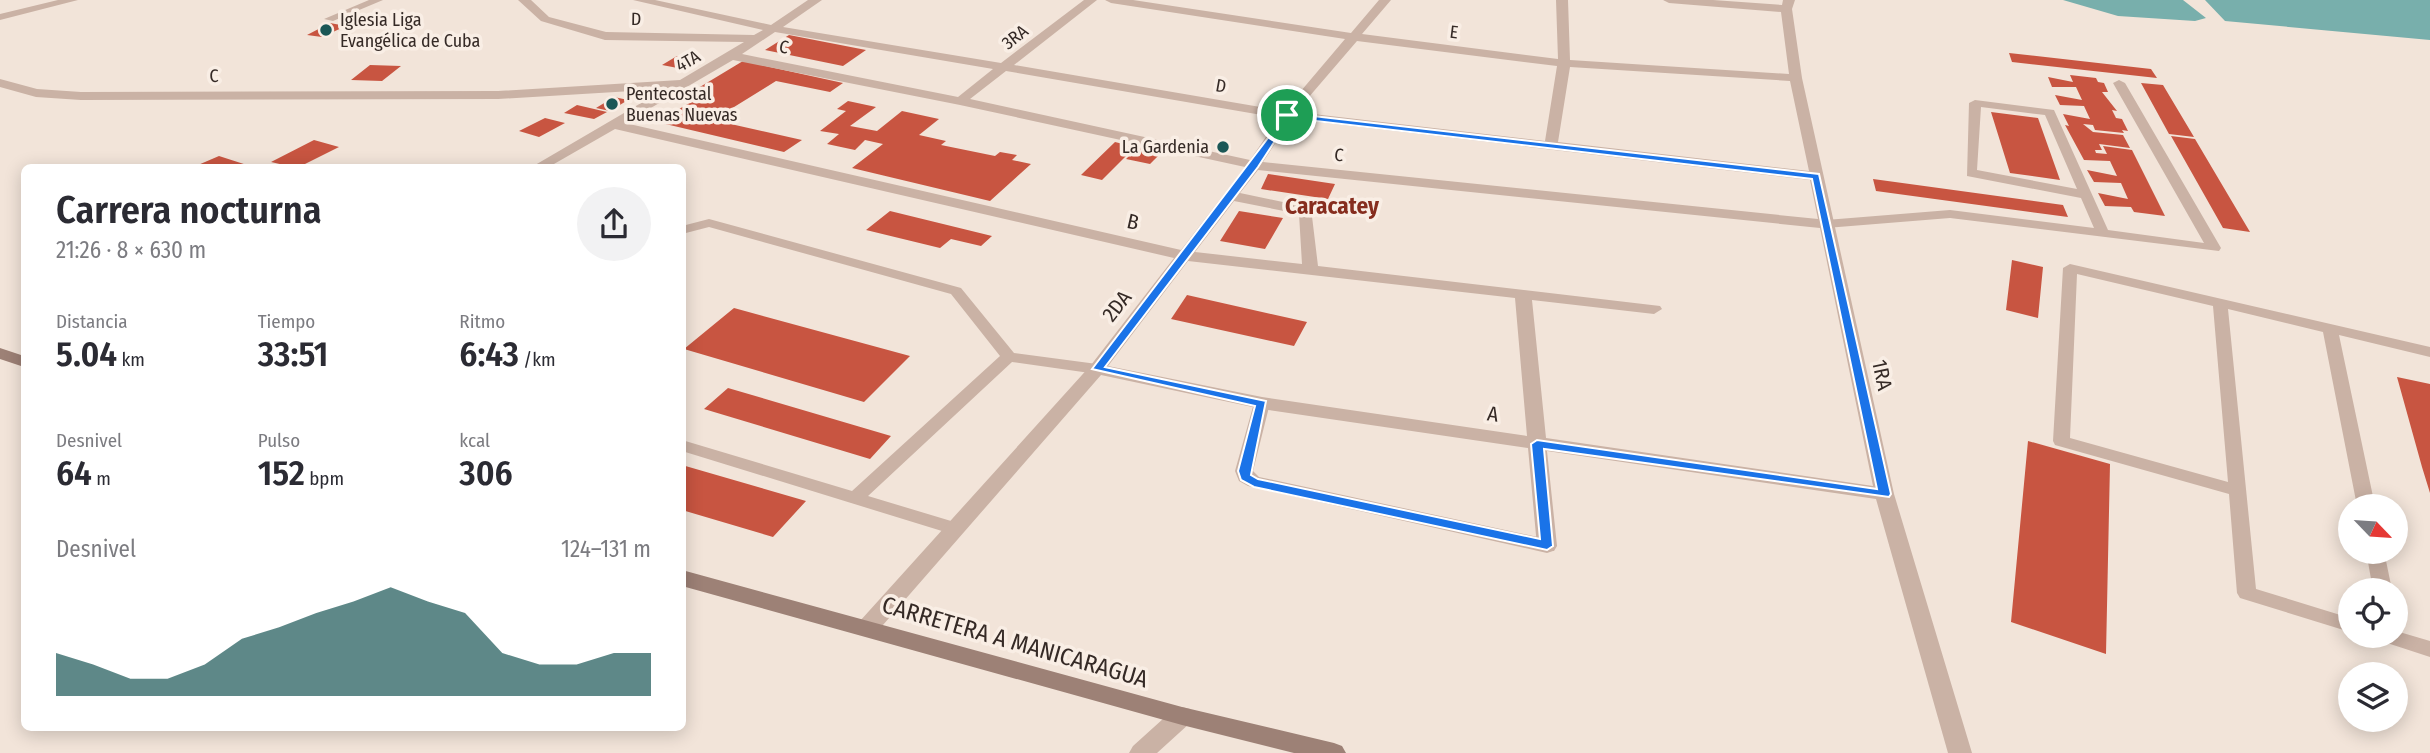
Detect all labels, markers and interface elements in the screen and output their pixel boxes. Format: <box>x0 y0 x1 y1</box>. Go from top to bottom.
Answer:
street label: D <box>631 8 641 30</box>
place label: Iglesia Liga Evangélica de Cuba <box>340 9 481 52</box>
street label: 3RA <box>997 20 1033 54</box>
street label: E <box>1448 21 1460 43</box>
marker: Iglesia Liga Evangélica de Cuba <box>318 22 334 38</box>
street label: C <box>777 35 791 59</box>
street label: 4TA <box>672 45 705 77</box>
street label: C <box>209 65 219 87</box>
street label: D <box>1214 74 1228 98</box>
place label: Pentecostal Buenas Nuevas <box>626 83 738 126</box>
pin <box>1257 85 1317 145</box>
marker: Pentecostal Buenas Nuevas <box>604 96 620 112</box>
icon: arrive <box>1268 96 1306 134</box>
place label: La Gardenia <box>1122 136 1209 158</box>
marker: La Gardenia <box>1215 139 1231 155</box>
street label: C <box>1333 144 1345 166</box>
text: Carrera nocturna <box>56 187 322 233</box>
button: share <box>577 187 651 261</box>
district label: Caracatey <box>1285 192 1380 220</box>
street label: B <box>1124 208 1142 236</box>
text: 21:26 · 8 × 630 m <box>56 236 206 264</box>
street label: 2DA <box>1097 285 1137 327</box>
text: Distancia <box>56 310 128 333</box>
text: Tiempo <box>258 310 315 333</box>
text: Ritmo <box>459 310 505 333</box>
text: 5.04 <box>56 333 117 375</box>
text: 33:51 <box>258 333 328 375</box>
text: 6:43 <box>459 333 519 375</box>
text: km <box>117 348 145 371</box>
text: /km <box>519 348 556 371</box>
street label: 1RA <box>1866 357 1898 393</box>
street label: A <box>1486 400 1500 428</box>
text: Desnivel <box>56 429 122 452</box>
text: Pulso <box>258 429 300 452</box>
text: kcal <box>459 429 490 452</box>
text: 64 <box>56 452 92 494</box>
text: 152 <box>258 452 305 494</box>
text: 306 <box>459 452 513 494</box>
text: m <box>92 467 111 490</box>
text: bpm <box>305 467 344 490</box>
north arrow <box>2338 494 2408 564</box>
map controls <box>2338 494 2408 732</box>
text: Desnivel <box>56 535 136 563</box>
text: 124–131 m <box>561 535 651 563</box>
button: locate <box>2338 578 2408 648</box>
street label: CARRETERA A MANICARAGUA <box>879 591 1152 693</box>
button: layers <box>2338 662 2408 732</box>

